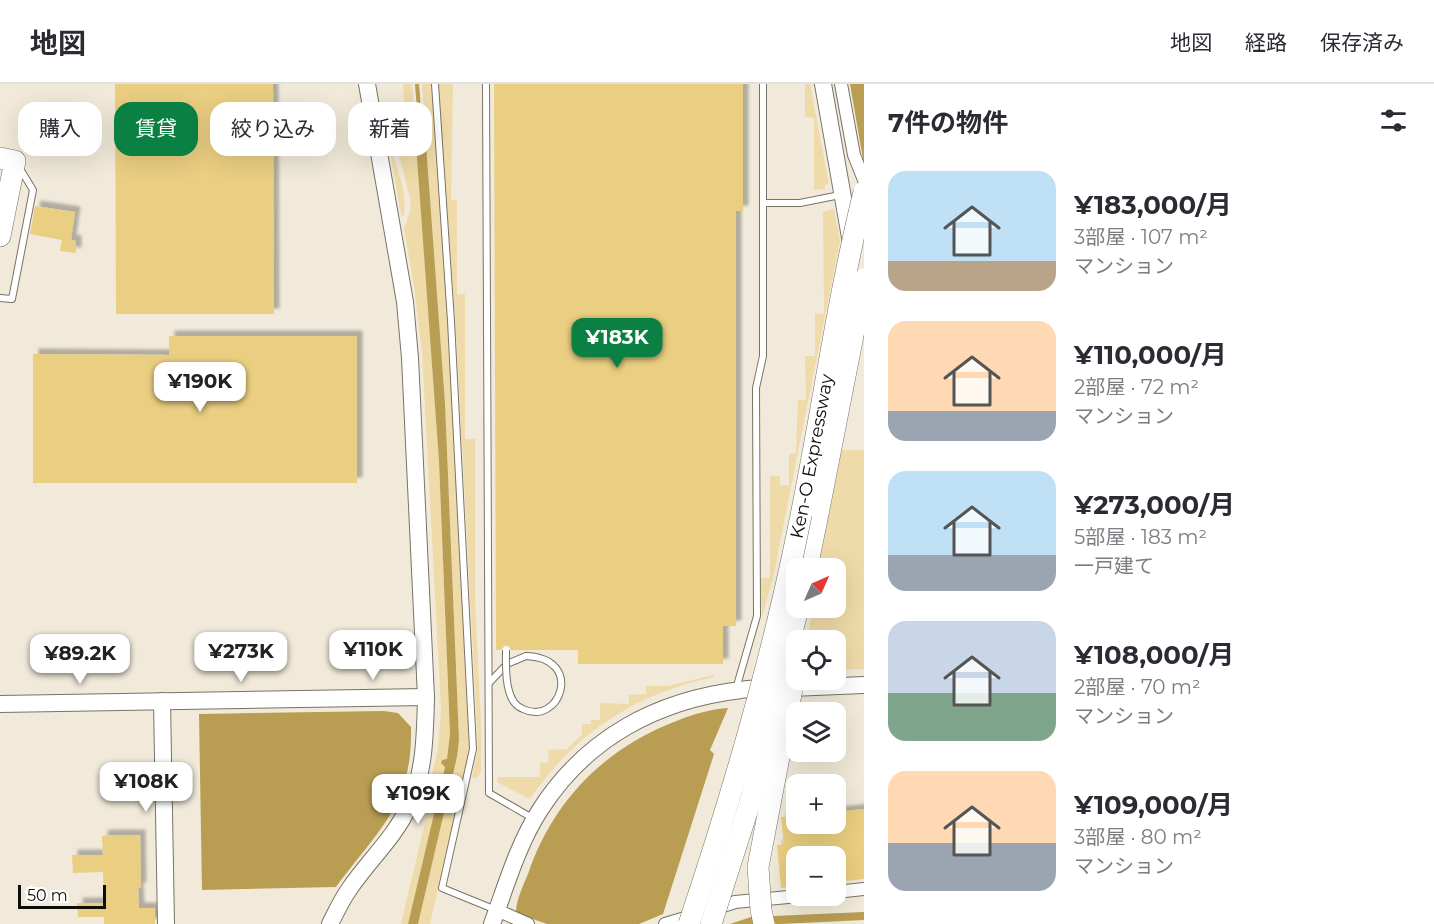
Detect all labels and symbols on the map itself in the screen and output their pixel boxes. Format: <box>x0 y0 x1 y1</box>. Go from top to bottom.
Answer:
pin: ¥183K <box>575 318 659 369</box>
pin: ¥190K <box>158 362 242 413</box>
street label: Ken-O Expressway <box>786 372 838 540</box>
north arrow <box>786 558 846 618</box>
pin: ¥110K <box>331 630 415 681</box>
pin: ¥273K <box>199 632 283 683</box>
pin: ¥89.2K <box>31 634 129 685</box>
pin: ¥108K <box>104 762 188 813</box>
pin: ¥109K <box>376 774 460 825</box>
scale bar <box>18 882 106 910</box>

